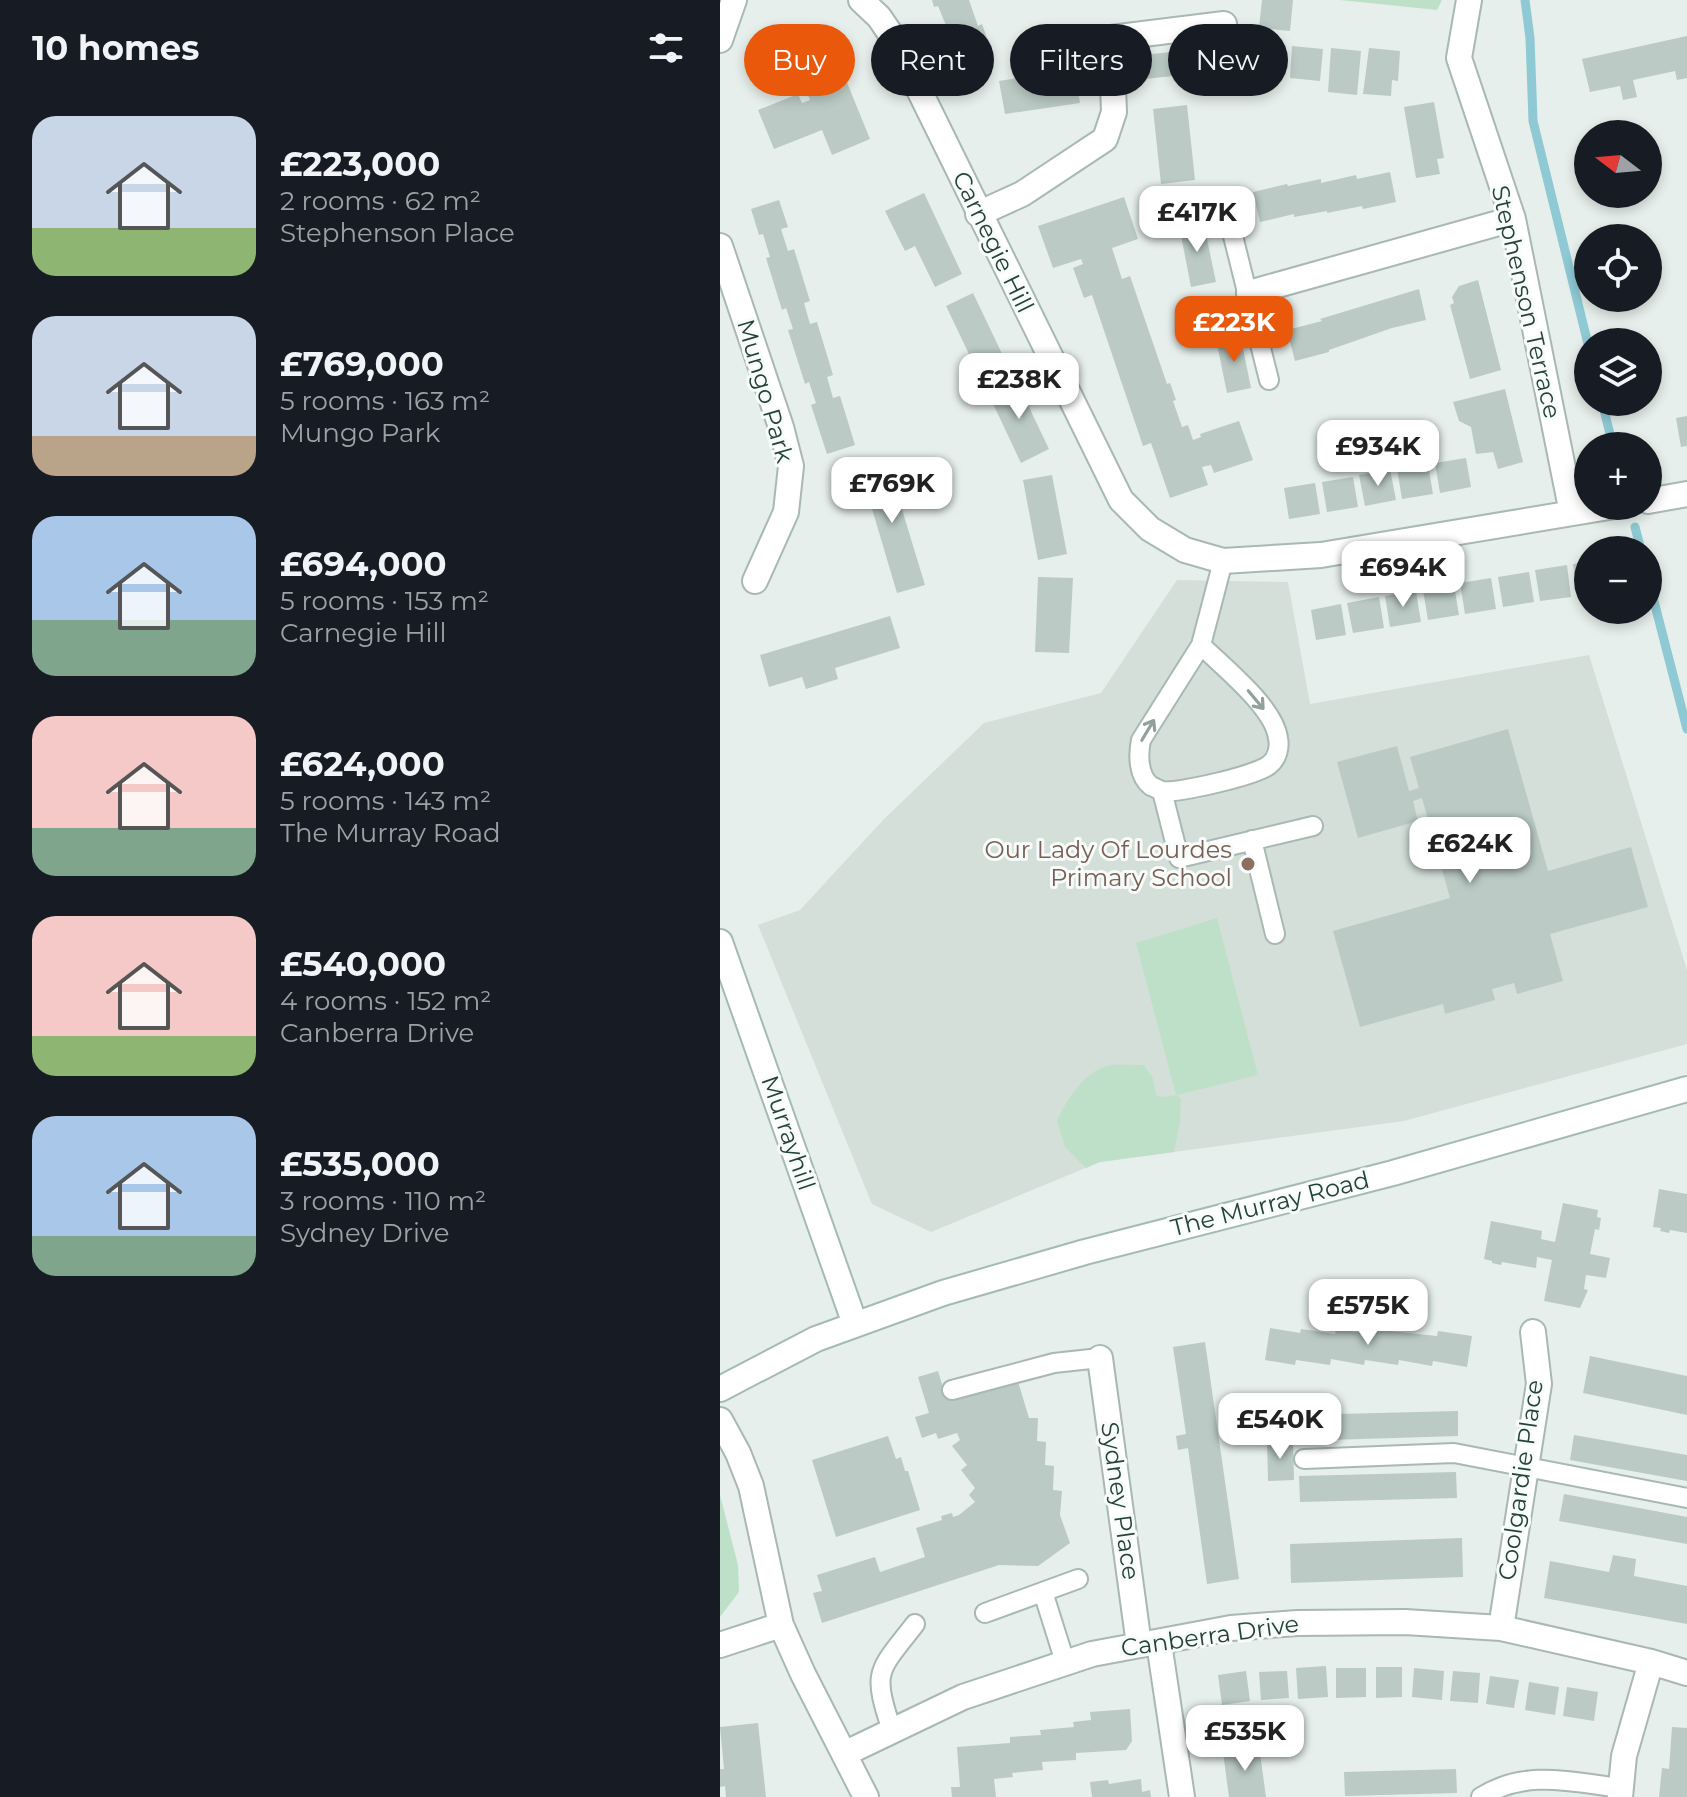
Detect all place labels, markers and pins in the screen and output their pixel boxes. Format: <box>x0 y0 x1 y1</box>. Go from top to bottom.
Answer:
pin: £417K <box>1141 186 1253 254</box>
pin: £223K <box>1178 296 1290 364</box>
pin: £238K <box>963 353 1075 421</box>
pin: £934K <box>1322 420 1434 488</box>
pin: £769K <box>836 457 948 525</box>
pin: £694K <box>1347 541 1459 609</box>
pin: £624K <box>1414 817 1526 885</box>
place label: Our Lady Of Lourdes Primary School <box>985 835 1232 892</box>
marker: Our Lady Of Lourdes Primary School <box>1239 855 1257 873</box>
pin: £575K <box>1312 1279 1424 1347</box>
pin: £540K <box>1224 1393 1336 1461</box>
pin: £535K <box>1189 1705 1301 1773</box>

